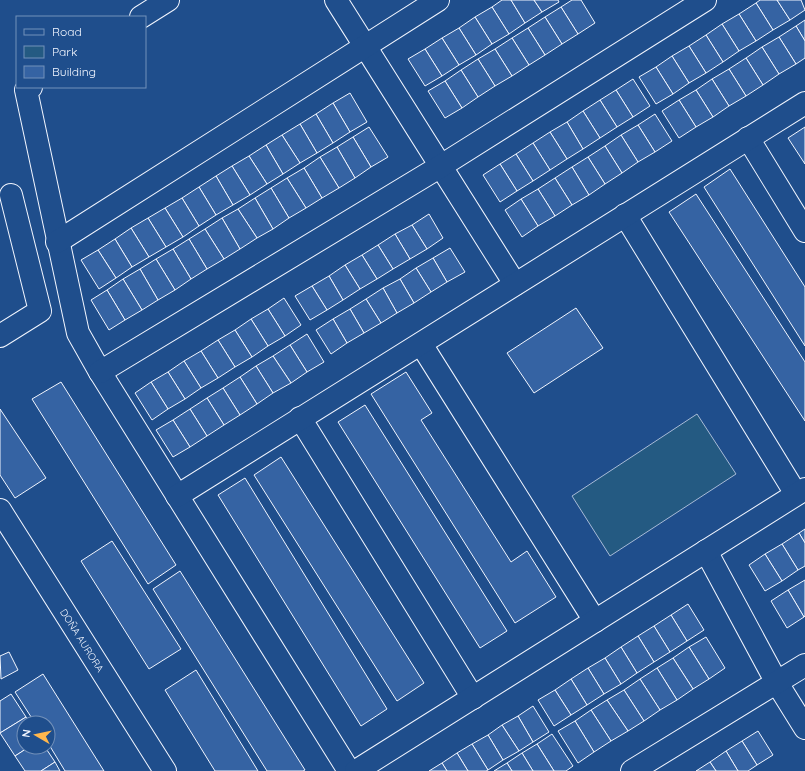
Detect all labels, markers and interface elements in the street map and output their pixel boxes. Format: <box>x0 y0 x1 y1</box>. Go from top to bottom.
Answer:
legend <box>16 16 146 88</box>
text: Road <box>52 24 82 39</box>
text: Park <box>52 44 77 59</box>
text: Building <box>52 64 96 79</box>
street label: DOÑA AURORA <box>57 606 107 675</box>
north arrow <box>16 715 56 755</box>
text: N <box>19 728 34 739</box>

